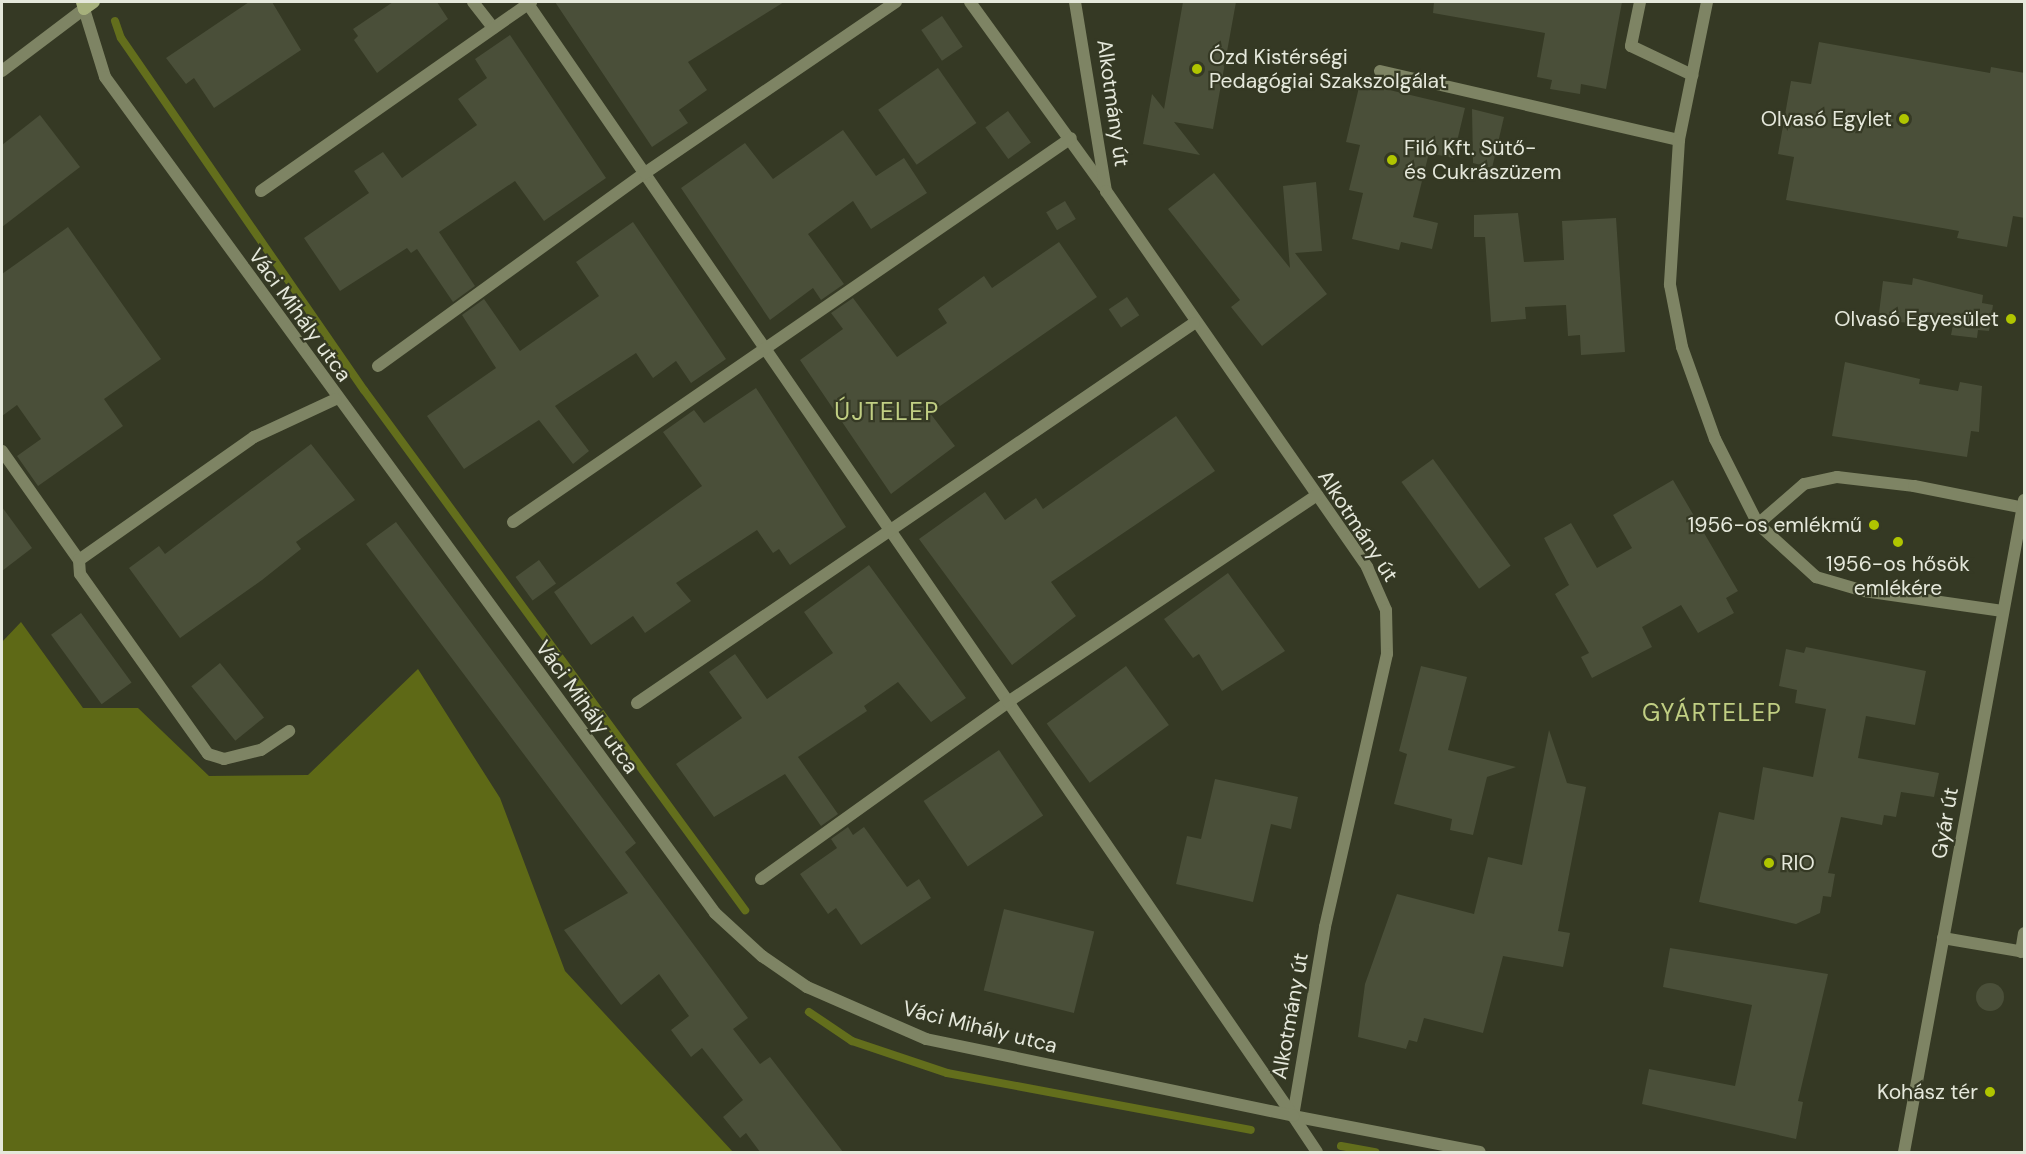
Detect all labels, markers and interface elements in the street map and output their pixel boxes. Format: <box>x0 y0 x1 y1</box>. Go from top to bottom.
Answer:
street label: Alkotmány út <box>1092 38 1134 168</box>
place label: Ózd Kistérségi Pedagógiai Szakszolgálat <box>1209 44 1447 94</box>
marker: Ózd Kistérségi Pedagógiai Szakszolgálat <box>1190 62 1204 76</box>
place label: Olvasó Egylet <box>1761 106 1892 132</box>
marker: Olvasó Egylet <box>1897 112 1911 126</box>
place label: Filó Kft. Sütő- és Cukrászüzem <box>1404 135 1561 185</box>
marker: Filó Kft. Sütő- és Cukrászüzem <box>1385 153 1399 167</box>
street label: Váci Mihály utca <box>243 243 357 387</box>
place label: Olvasó Egyesület <box>1834 306 1999 332</box>
marker: Olvasó Egyesület <box>2004 312 2018 326</box>
district label: ÚJTELEP <box>834 398 940 426</box>
street label: Alkotmány út <box>1313 465 1403 587</box>
place label: 1956-os emlékmű <box>1688 512 1862 538</box>
marker: 1956-os emlékmű <box>1867 518 1881 532</box>
marker: 1956-os hősök emlékére <box>1891 535 1905 549</box>
place label: 1956-os hősök emlékére <box>1826 551 1970 601</box>
street label: Váci Mihály utca <box>530 635 644 779</box>
district label: GYÁRTELEP <box>1642 699 1782 727</box>
street label: Gyár út <box>1926 785 1964 861</box>
place label: RIO <box>1781 850 1815 876</box>
marker: RIO <box>1762 856 1776 870</box>
street label: Alkotmány út <box>1266 951 1314 1081</box>
street label: Váci Mihály utca <box>900 996 1060 1058</box>
place label: Kohász tér <box>1877 1079 1978 1105</box>
marker: Kohász tér <box>1983 1085 1997 1099</box>

